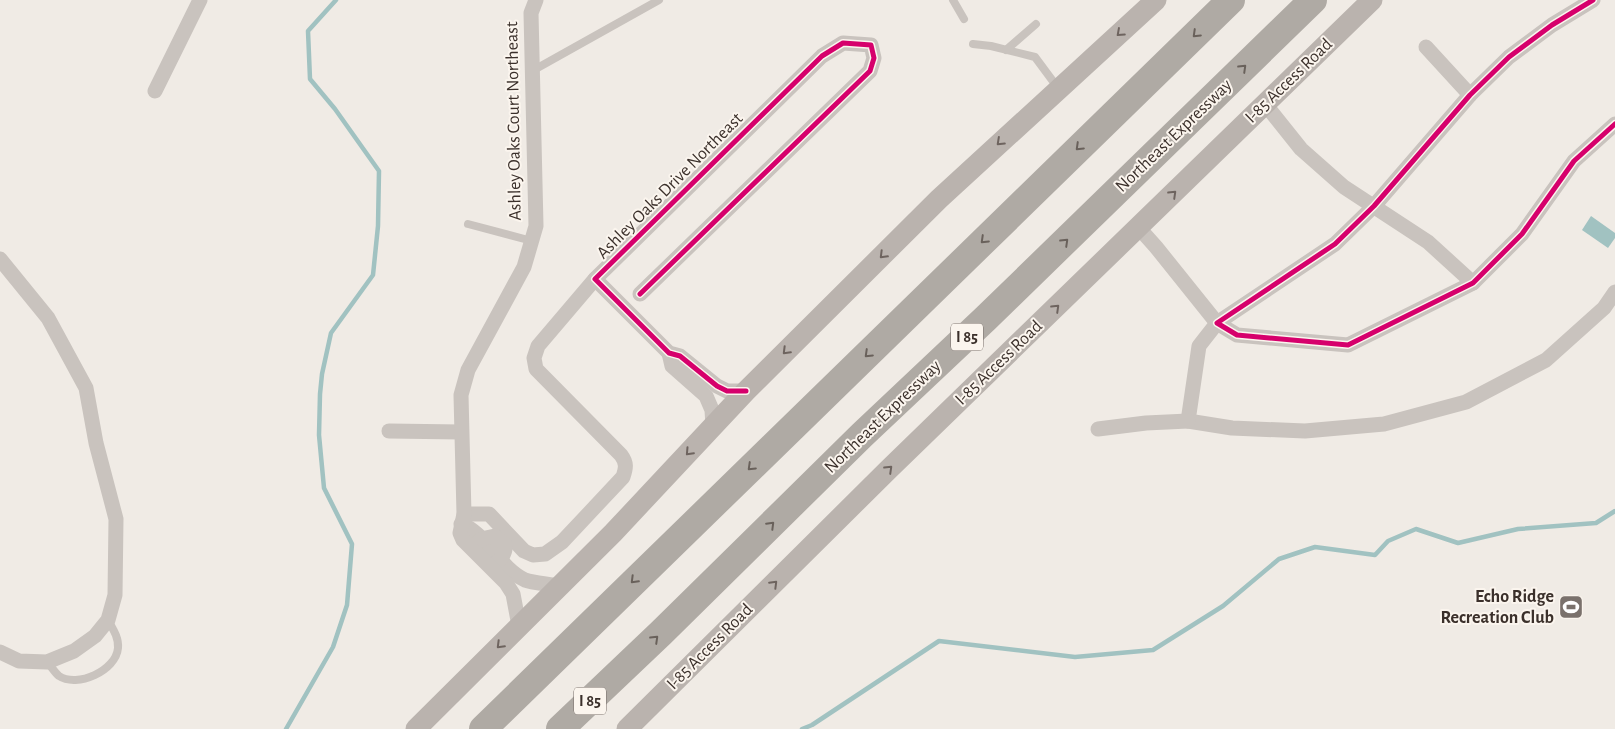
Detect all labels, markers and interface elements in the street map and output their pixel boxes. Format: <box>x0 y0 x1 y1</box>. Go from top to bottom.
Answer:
street label: Ashley Oaks Court Northeast <box>503 21 525 221</box>
one-way arrow <box>1116 27 1125 36</box>
one-way arrow <box>1192 28 1201 37</box>
street label: I-85 Access Road <box>1242 35 1336 127</box>
one-way arrow <box>1238 65 1247 74</box>
street label: Northeast Expressway <box>1112 76 1236 196</box>
street label: Ashley Oaks Drive Northeast <box>594 109 747 262</box>
one-way arrow <box>996 136 1005 145</box>
one-way arrow <box>1076 142 1085 151</box>
one-way arrow <box>1167 191 1176 200</box>
one-way arrow <box>981 234 990 243</box>
one-way arrow <box>1059 239 1068 248</box>
one-way arrow <box>879 249 888 258</box>
one-way arrow <box>1051 304 1060 313</box>
street label: I-85 Access Road <box>952 317 1046 409</box>
road number: I 85 <box>951 324 983 351</box>
one-way arrow <box>783 345 792 354</box>
one-way arrow <box>865 348 874 357</box>
street label: Northeast Expressway <box>821 357 945 477</box>
one-way arrow <box>686 446 695 455</box>
one-way arrow <box>748 461 757 470</box>
one-way arrow <box>883 466 892 475</box>
one-way arrow <box>765 522 774 531</box>
one-way arrow <box>631 574 640 583</box>
one-way arrow <box>768 580 777 589</box>
place label: Echo Ridge Recreation Club <box>1440 588 1554 627</box>
sports icon: Echo Ridge Recreation Club <box>1558 594 1584 620</box>
street label: I-85 Access Road <box>664 601 756 693</box>
one-way arrow <box>649 636 658 645</box>
one-way arrow <box>497 640 506 649</box>
road number: I 85 <box>574 688 606 714</box>

